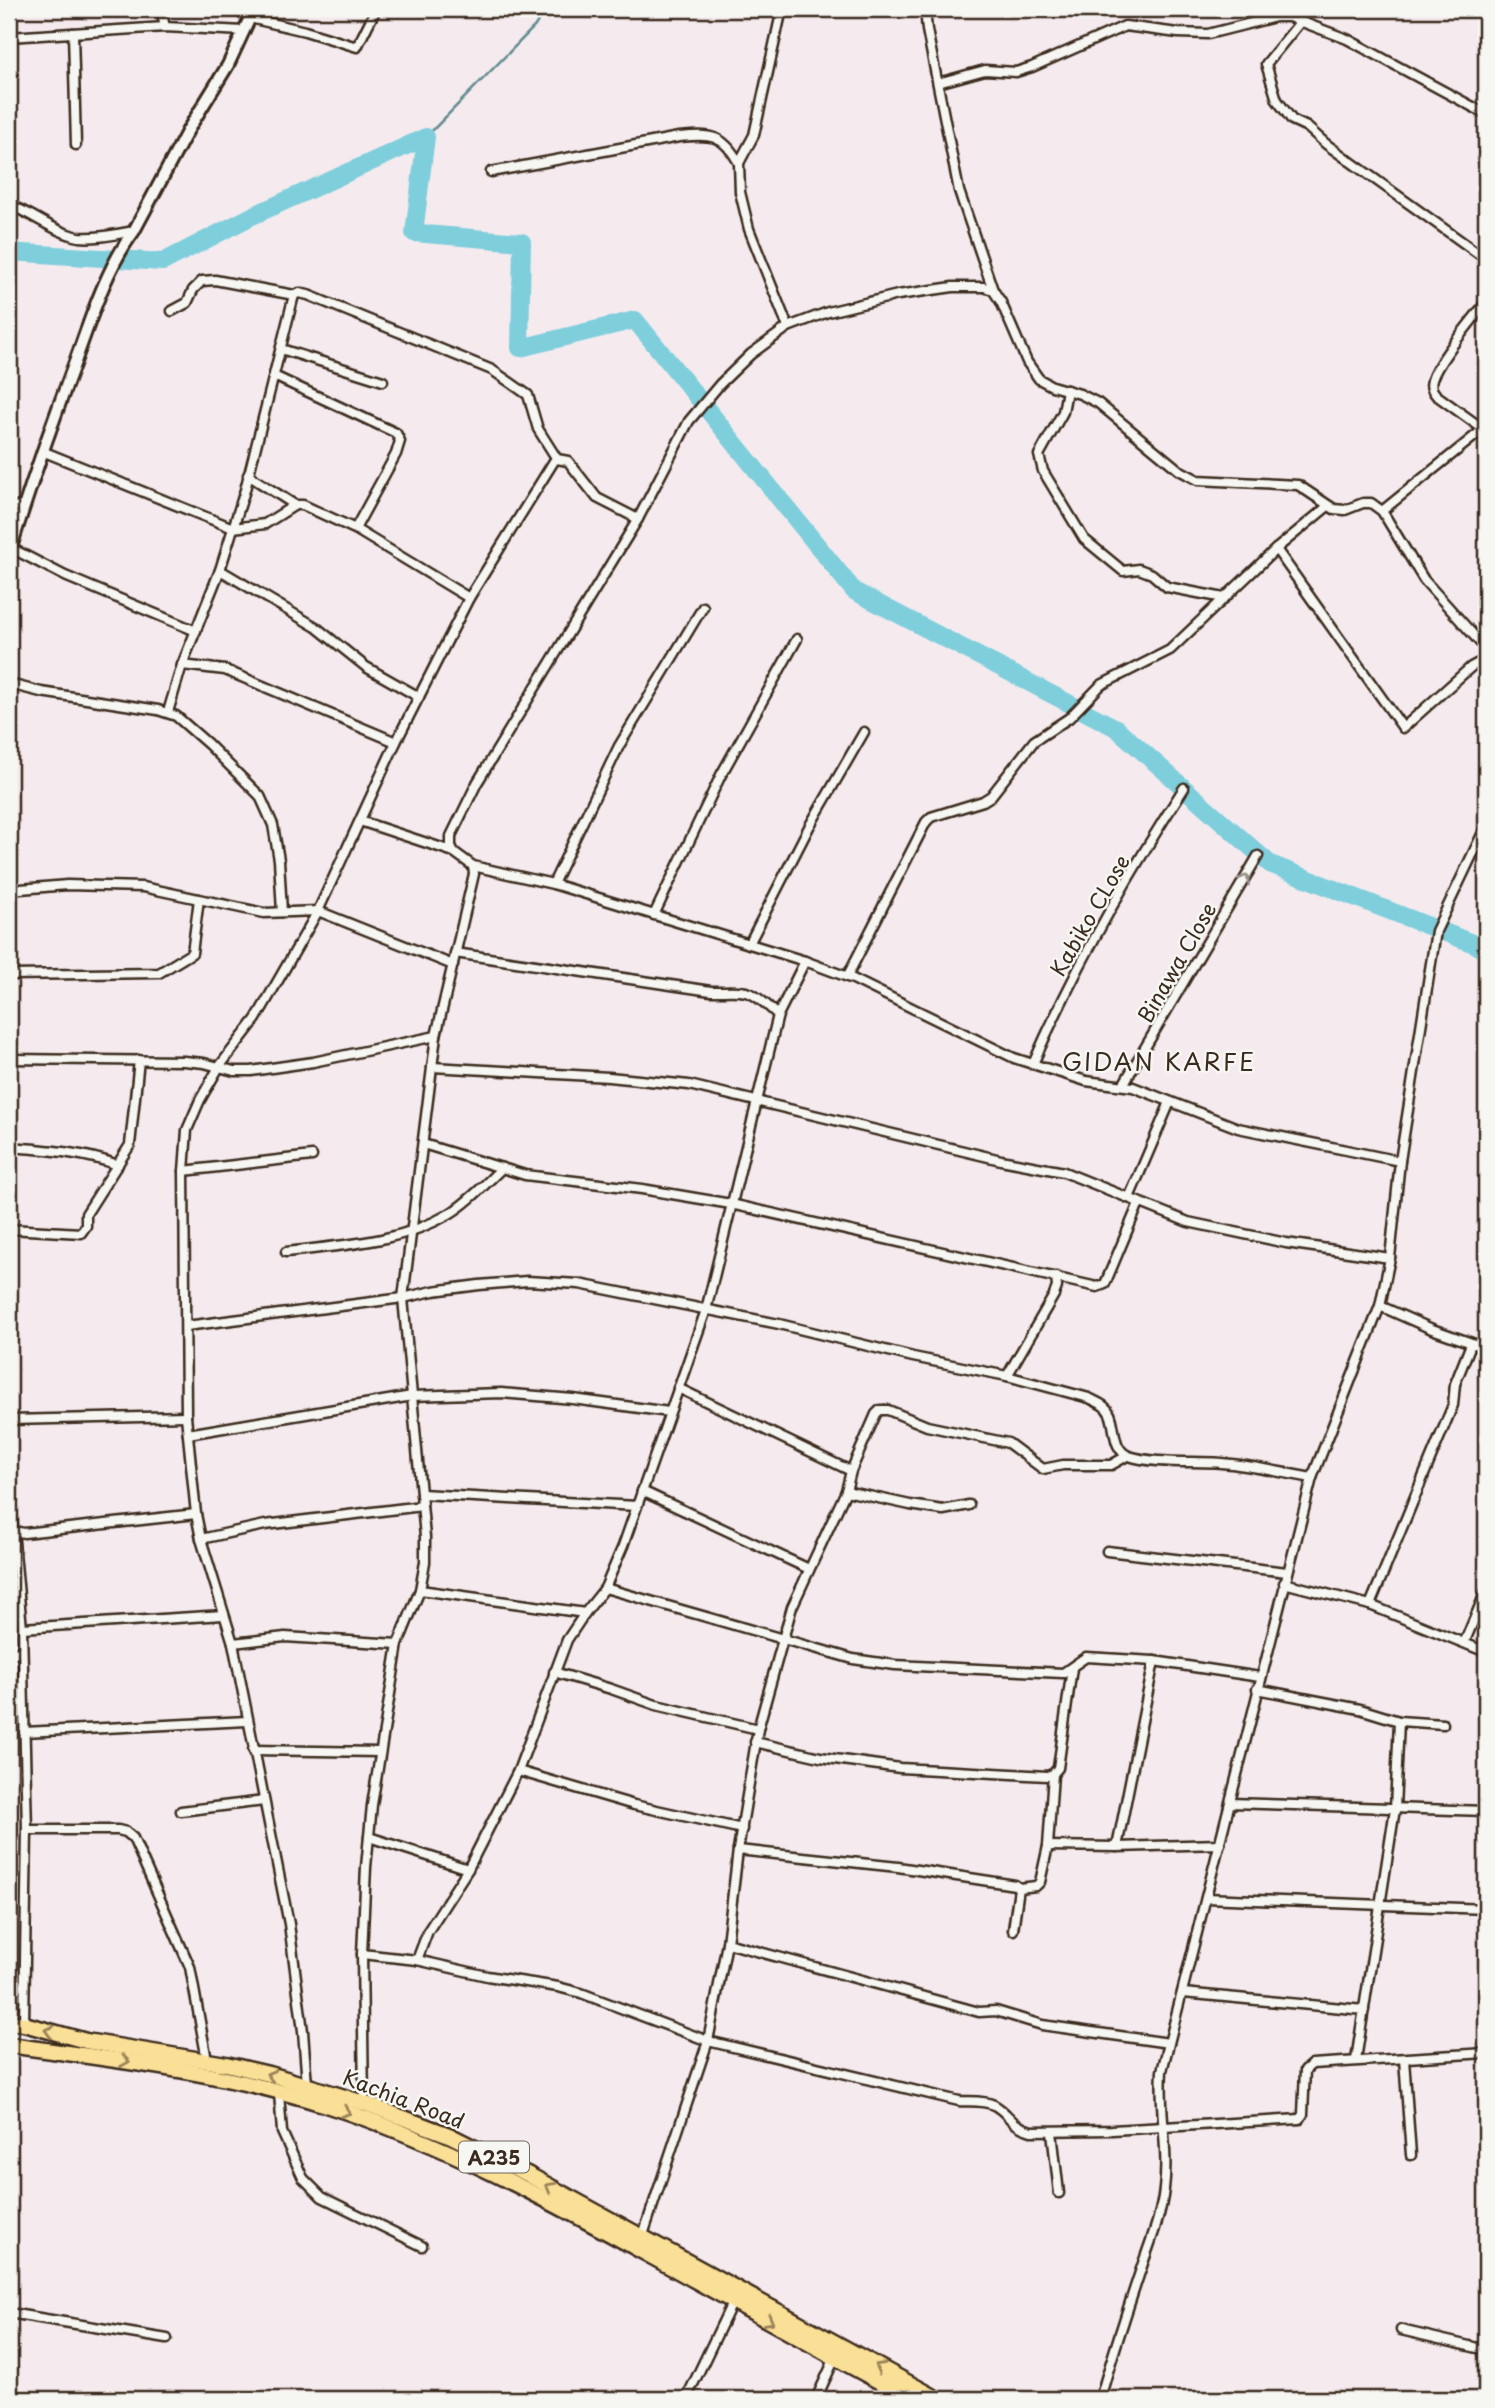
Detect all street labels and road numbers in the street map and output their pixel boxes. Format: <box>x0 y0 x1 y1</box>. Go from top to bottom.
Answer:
street label: Kabiko CLose <box>1041 848 1137 982</box>
street label: Binawa Close <box>1129 896 1223 1028</box>
street label: Kachia Road <box>339 2060 469 2136</box>
road number: A235 <box>459 2142 529 2172</box>

